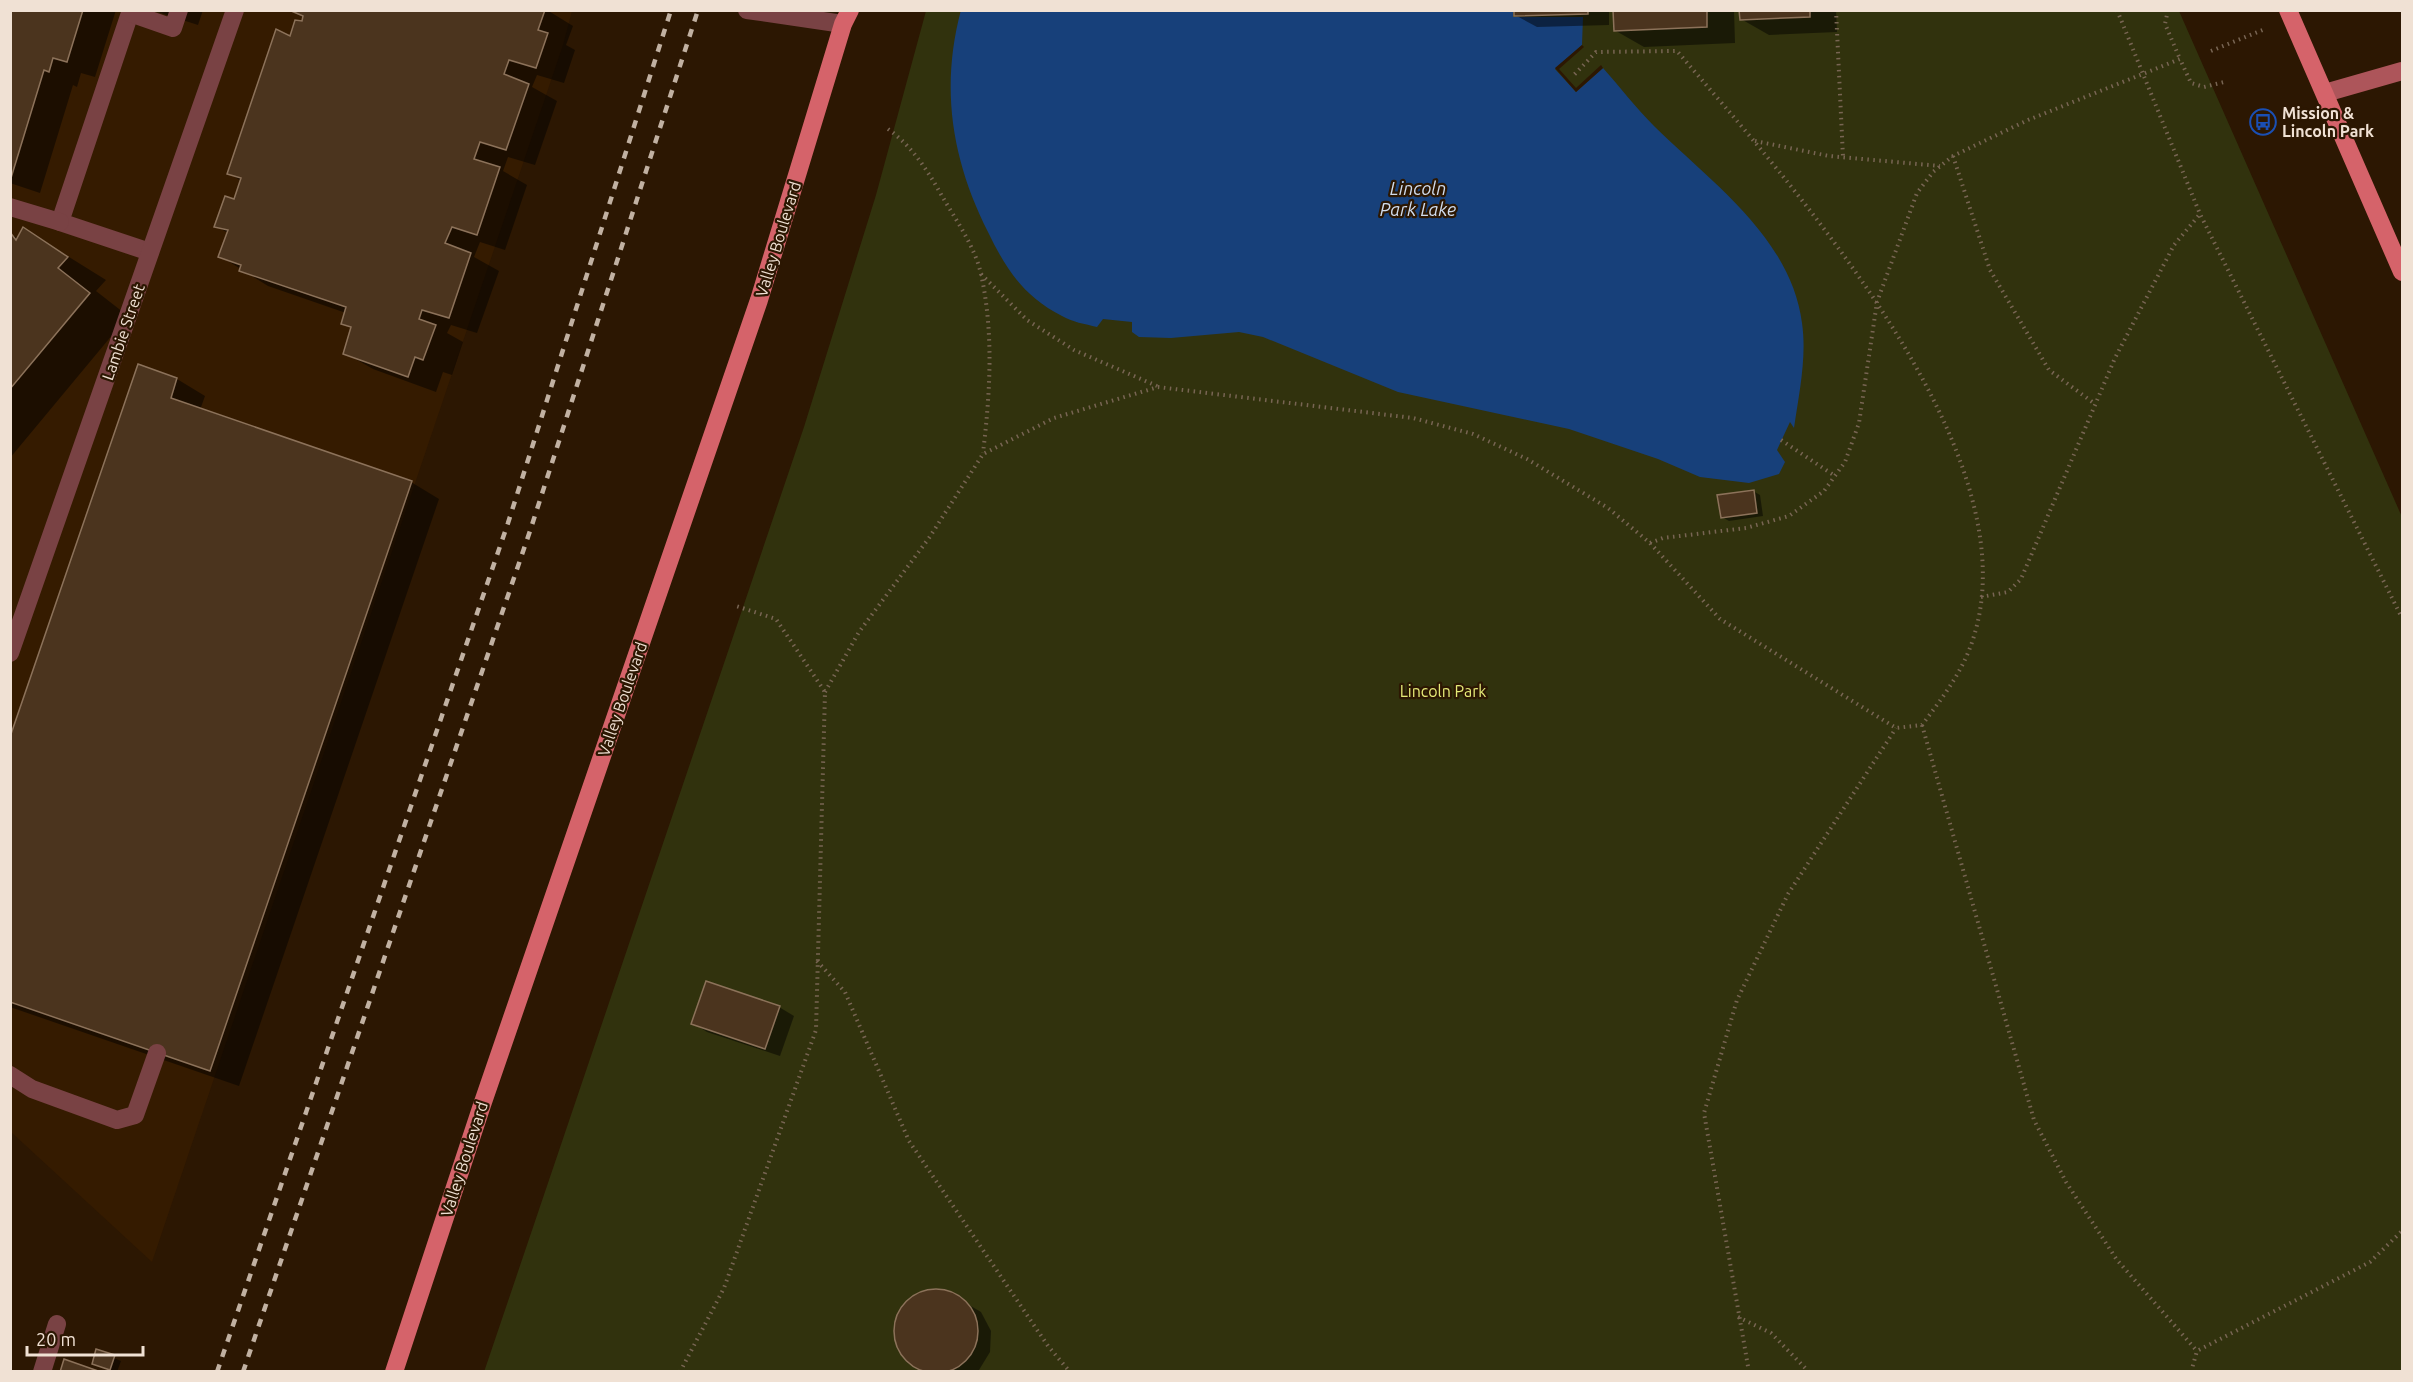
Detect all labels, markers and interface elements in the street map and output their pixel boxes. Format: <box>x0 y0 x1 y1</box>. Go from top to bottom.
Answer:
place label: Mission & Lincoln Park <box>2282 104 2374 140</box>
bus stop icon: Mission & Lincoln Park <box>2248 107 2278 137</box>
water label: Lincoln Park Lake <box>1380 178 1456 219</box>
street label: Valley Boulevard <box>752 179 804 299</box>
street label: Lambie Street <box>98 281 148 382</box>
street label: Valley Boulevard <box>594 639 650 759</box>
park label: Lincoln Park <box>1400 682 1486 700</box>
street label: Valley Boulevard <box>437 1099 491 1219</box>
scale bar <box>27 1319 142 1357</box>
text: 20 m <box>36 1329 76 1349</box>

